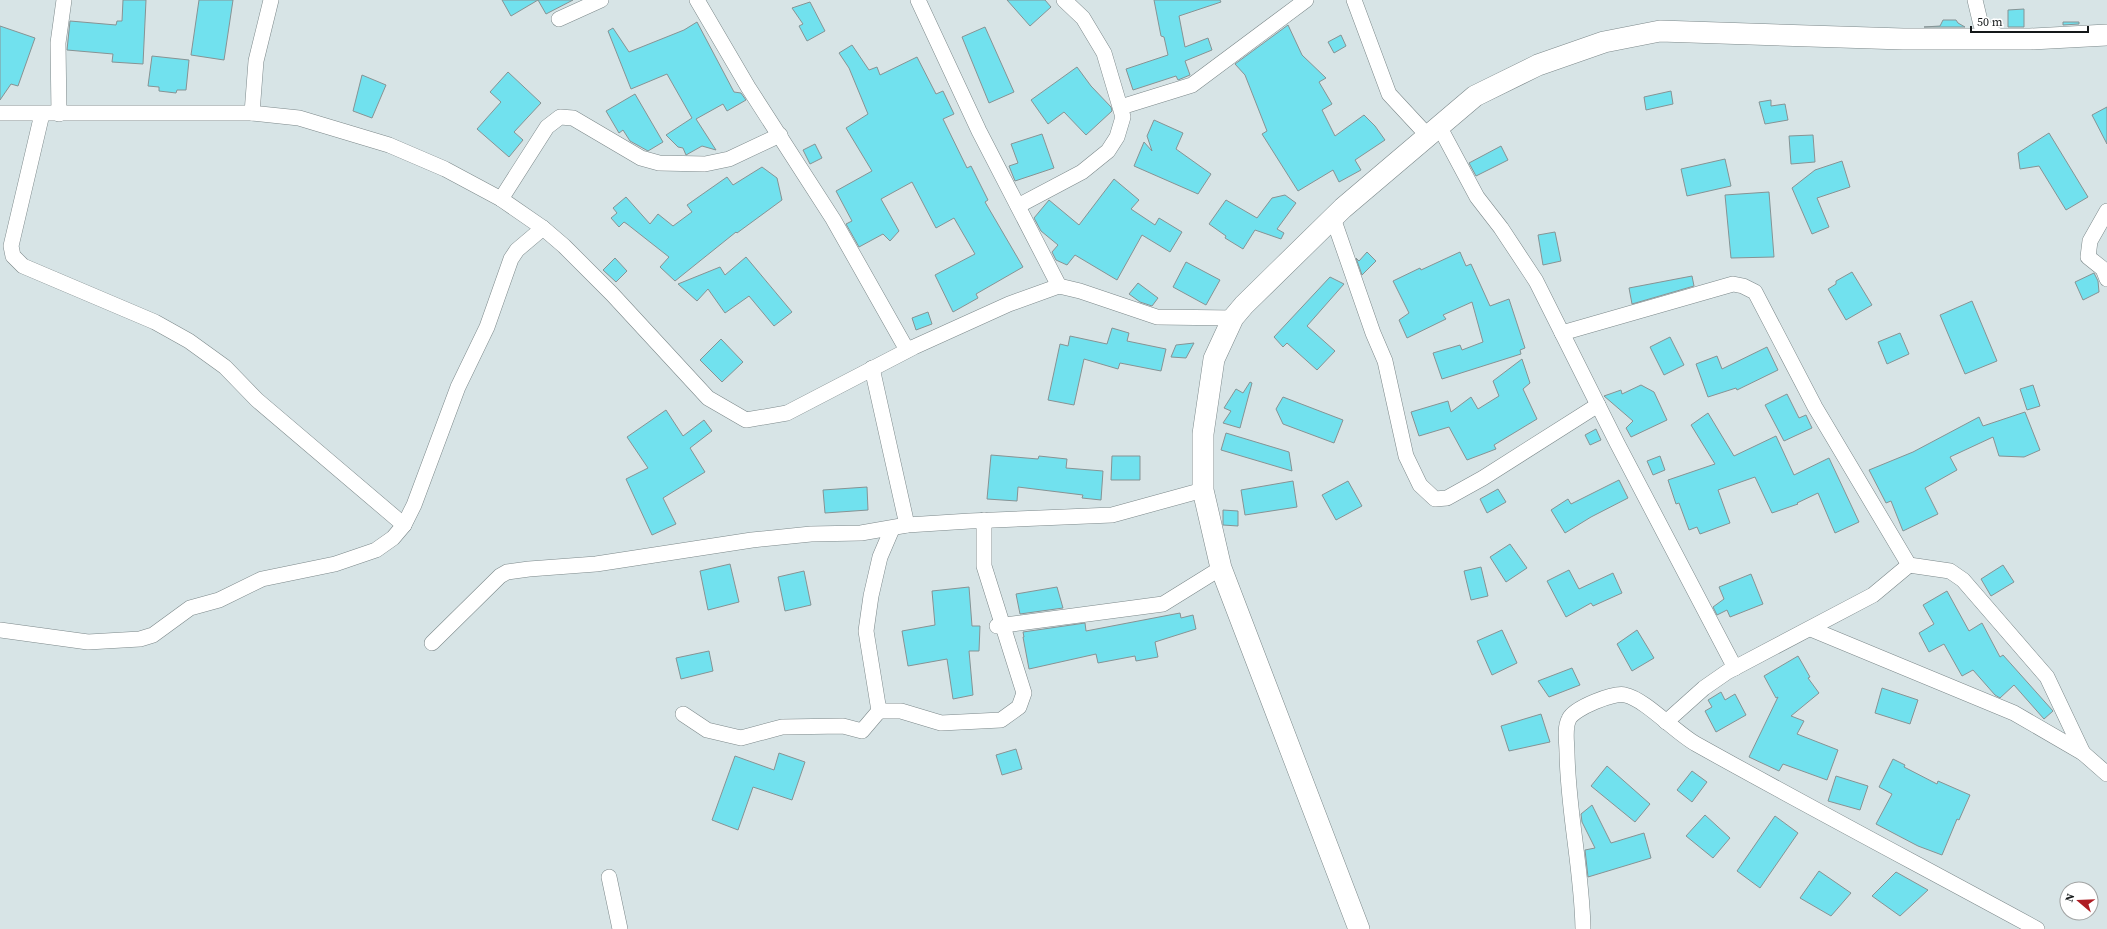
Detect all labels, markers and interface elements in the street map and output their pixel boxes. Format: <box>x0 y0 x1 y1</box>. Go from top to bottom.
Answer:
scale bar <box>1971 8 2088 34</box>
text: 50 m <box>1977 14 2003 30</box>
north arrow <box>2059 881 2099 921</box>
text: N <box>2062 892 2078 904</box>

